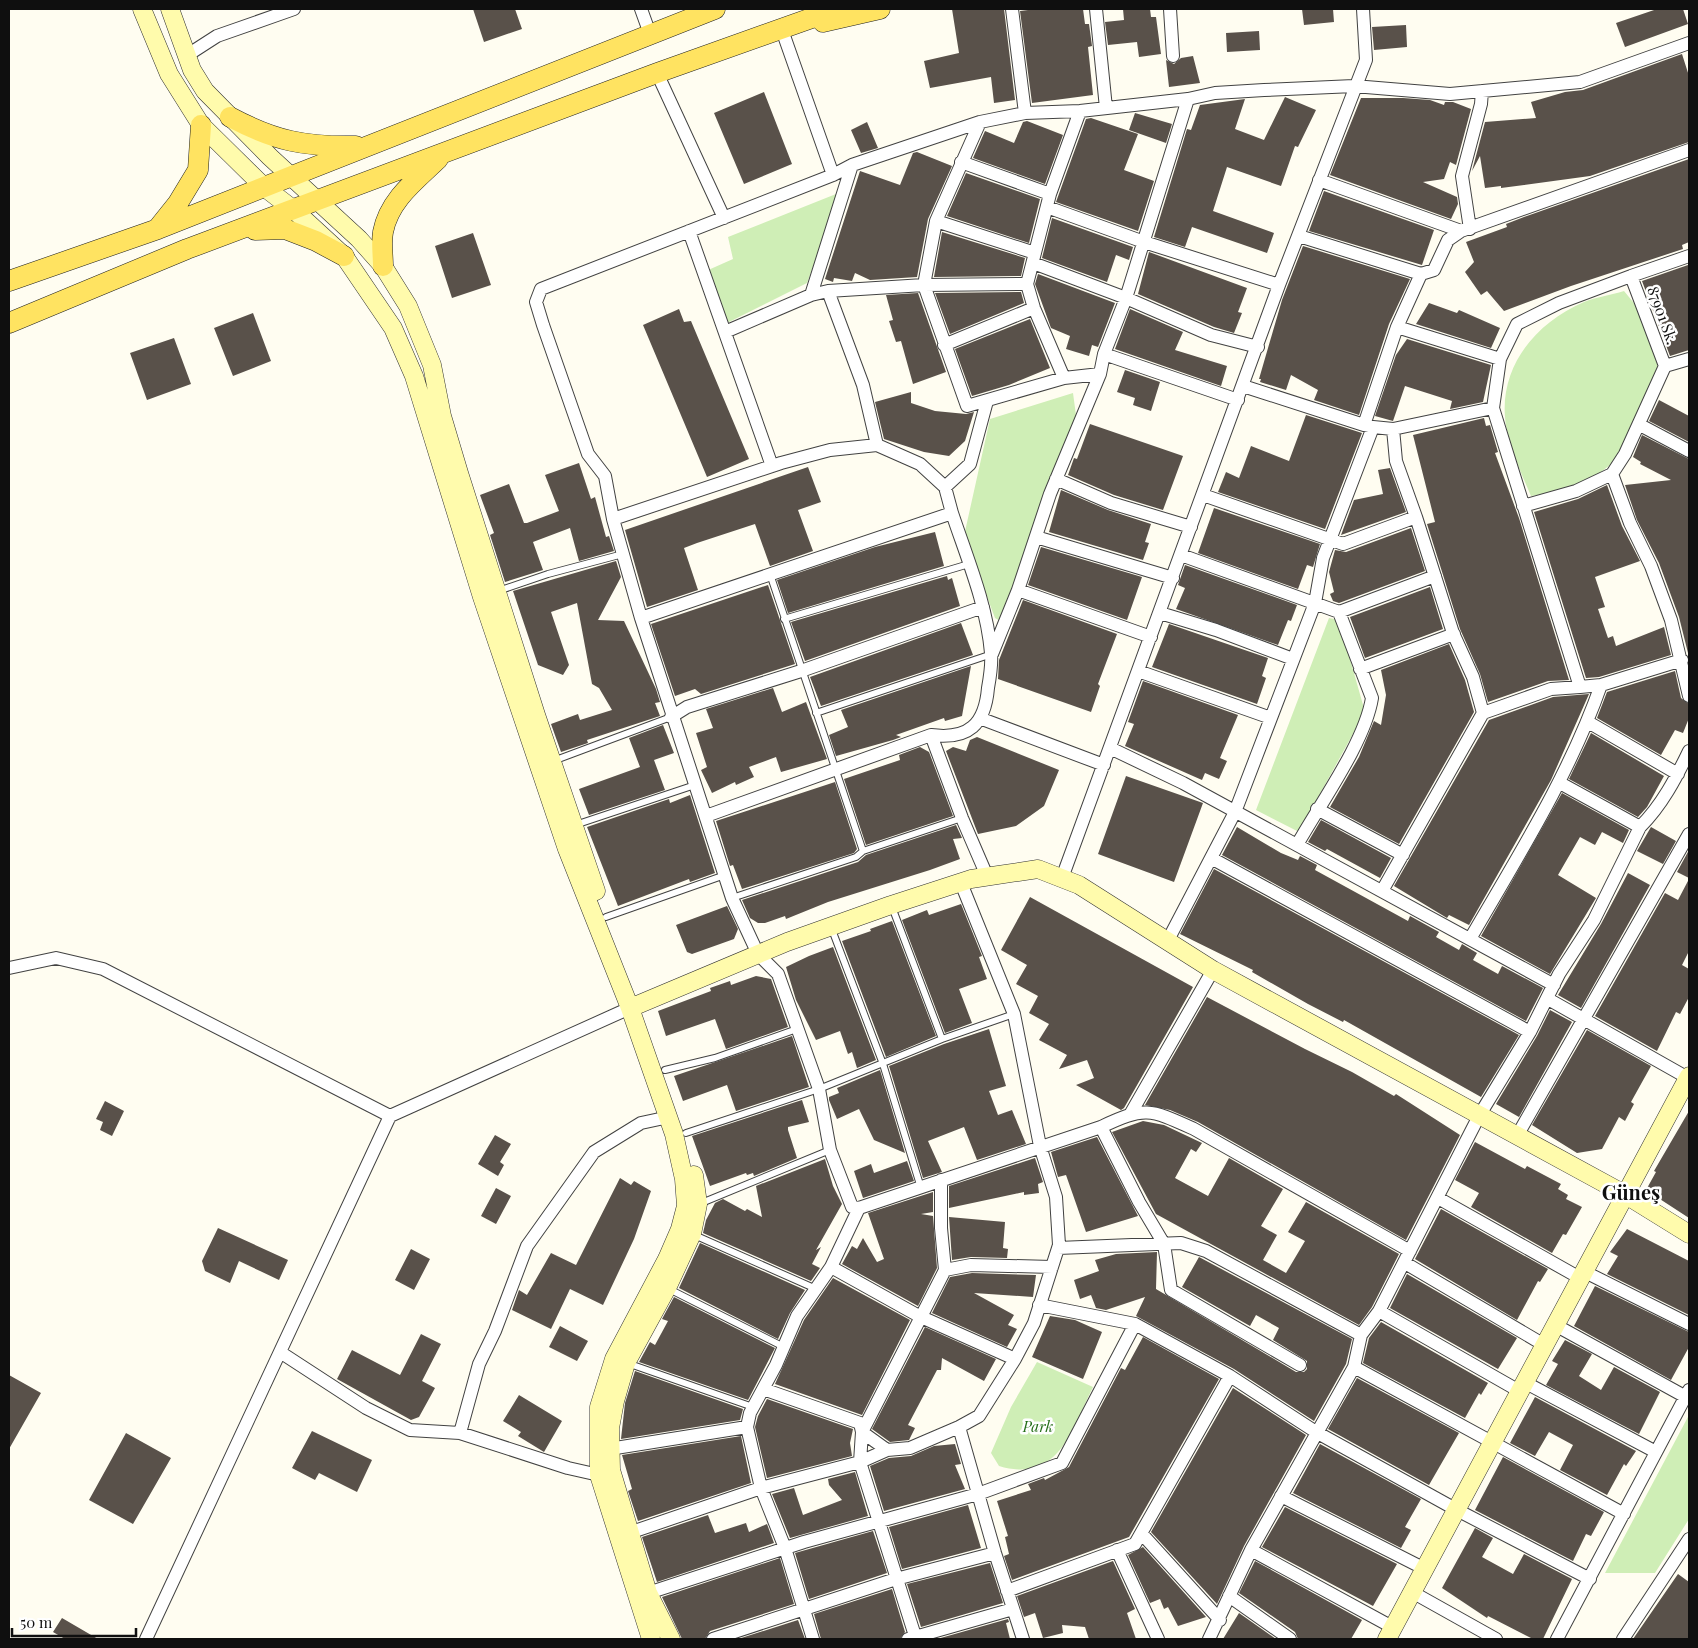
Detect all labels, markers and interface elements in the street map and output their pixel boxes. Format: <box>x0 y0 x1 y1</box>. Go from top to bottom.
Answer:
street label: 87901 Sk. <box>1643 283 1683 347</box>
district label: Güneş <box>1602 1178 1660 1205</box>
park label: Park <box>1022 1416 1054 1436</box>
scale bar <box>12 1606 136 1638</box>
text: 50 m <box>20 1612 53 1632</box>

